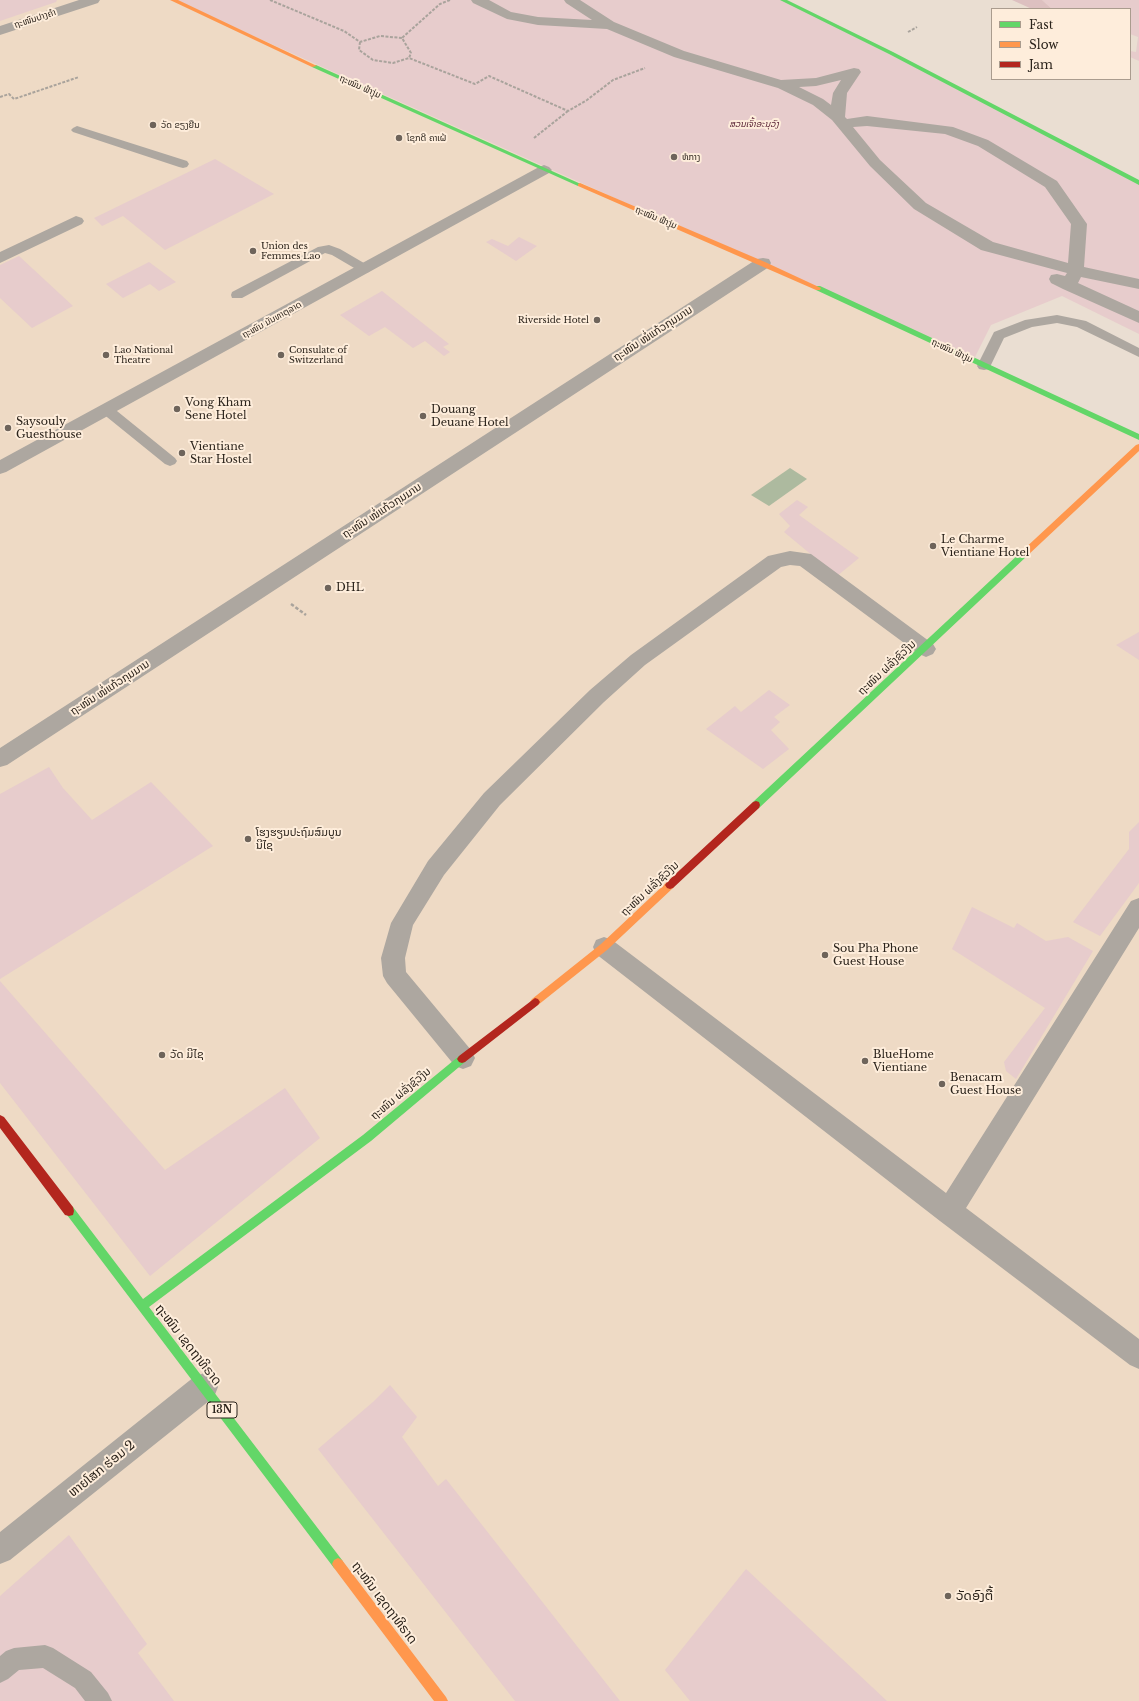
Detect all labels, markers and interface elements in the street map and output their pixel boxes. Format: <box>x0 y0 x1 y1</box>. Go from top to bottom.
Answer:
street label: ຖະໜົນປາງຄໍາ <box>13 7 57 31</box>
legend <box>991 8 1131 80</box>
text: Fast <box>1029 17 1053 32</box>
text: Slow <box>1029 37 1058 52</box>
text: Jam <box>1029 57 1053 72</box>
street label: ຖະໝົນ ຟ້າງຸ່ມ <box>338 73 382 101</box>
park label: ສວນເຈົ້າອະນຸວົງ <box>729 119 779 129</box>
marker: ວັດ ຂຽງຍືນ <box>148 120 158 130</box>
place label: ວັດ ຂຽງຍືນ <box>161 120 200 130</box>
marker: ໂຊກດີ ຄາເຝ້ <box>394 133 404 143</box>
place label: ໂຊກດີ ຄາເຝ້ <box>407 133 446 143</box>
marker: ຫໍກາງ <box>669 152 679 162</box>
place label: ຫໍກາງ <box>682 152 700 162</box>
street label: ຖະໝົນ ຟ້າງຸ່ມ <box>634 204 678 232</box>
place label: Union des Femmes Lao <box>261 241 320 262</box>
marker: Union des Femmes Lao <box>248 246 258 256</box>
street label: ຖະໜົນ ມັນທາຕຸລາດ <box>240 299 304 341</box>
street label: ຖະໜົນ ໜໍ່ແກ້ວກຸມມານ <box>611 304 695 364</box>
place label: Riverside Hotel <box>518 315 589 325</box>
marker: Riverside Hotel <box>592 315 602 325</box>
street label: ຖະໝົນ ຟ້າງຸ່ມ <box>930 337 974 365</box>
place label: Lao National Theatre <box>114 345 173 366</box>
place label: Consulate of Switzerland <box>289 345 347 366</box>
marker: Lao National Theatre <box>101 350 111 360</box>
marker: Consulate of Switzerland <box>276 350 286 360</box>
place label: Vong Kham Sene Hotel <box>185 396 251 422</box>
place label: Douang Deuane Hotel <box>431 403 509 429</box>
marker: Vong Kham Sene Hotel <box>172 404 182 414</box>
marker: Douang Deuane Hotel <box>418 411 428 421</box>
place label: Saysouly Guesthouse <box>16 415 82 441</box>
marker: Saysouly Guesthouse <box>3 423 13 433</box>
place label: Vientiane Star Hostel <box>190 440 252 466</box>
marker: Vientiane Star Hostel <box>177 448 187 458</box>
street label: ຖະໜົນ ໜໍ່ແກ້ວກຸມມານ <box>340 481 424 541</box>
place label: Le Charme Vientiane Hotel <box>941 533 1029 559</box>
marker: Le Charme Vientiane Hotel <box>928 541 938 551</box>
place label: DHL <box>336 581 364 595</box>
marker: DHL <box>323 583 333 593</box>
street label: ຖະໜົນ ຝລັ່ງຊົວງິນ <box>855 638 919 698</box>
street label: ຖະໜົນ ໜໍ່ແກ້ວກຸມມານ <box>68 658 152 718</box>
place label: ໂຮງຮຽນປະຖົມສົມບູນ ນີໄຊ <box>256 826 341 852</box>
marker: ໂຮງຮຽນປະຖົມສົມບູນ ນີໄຊ <box>243 834 253 844</box>
street label: ຖະໜົນ ຝລັ່ງຊົວງິນ <box>618 859 682 919</box>
place label: Sou Pha Phone Guest House <box>833 942 918 968</box>
marker: Sou Pha Phone Guest House <box>820 950 830 960</box>
place label: ວັດ ມີໄຊ <box>170 1048 204 1062</box>
place label: BlueHome Vientiane <box>873 1048 934 1074</box>
marker: ວັດ ມີໄຊ <box>157 1050 167 1060</box>
marker: BlueHome Vientiane <box>860 1056 870 1066</box>
street label: ຖະໜົນ ຝລັ່ງຊົວງິນ <box>368 1065 434 1123</box>
place label: Benacam Guest House <box>950 1071 1021 1097</box>
marker: Benacam Guest House <box>937 1079 947 1089</box>
street label: ຖະໜົນ ເຊດຖາທິຣາດ <box>151 1301 225 1389</box>
road number: 13N <box>207 1402 237 1418</box>
street label: ຫາຍໂສກ ຮ່ອມ 2 <box>66 1437 138 1501</box>
street label: ຖະໜົນ ເຊດຖາທິຣາດ <box>348 1559 420 1647</box>
place label: ວັດອົງຕື້ <box>956 1588 993 1604</box>
marker: ວັດອົງຕື້ <box>943 1591 953 1601</box>

